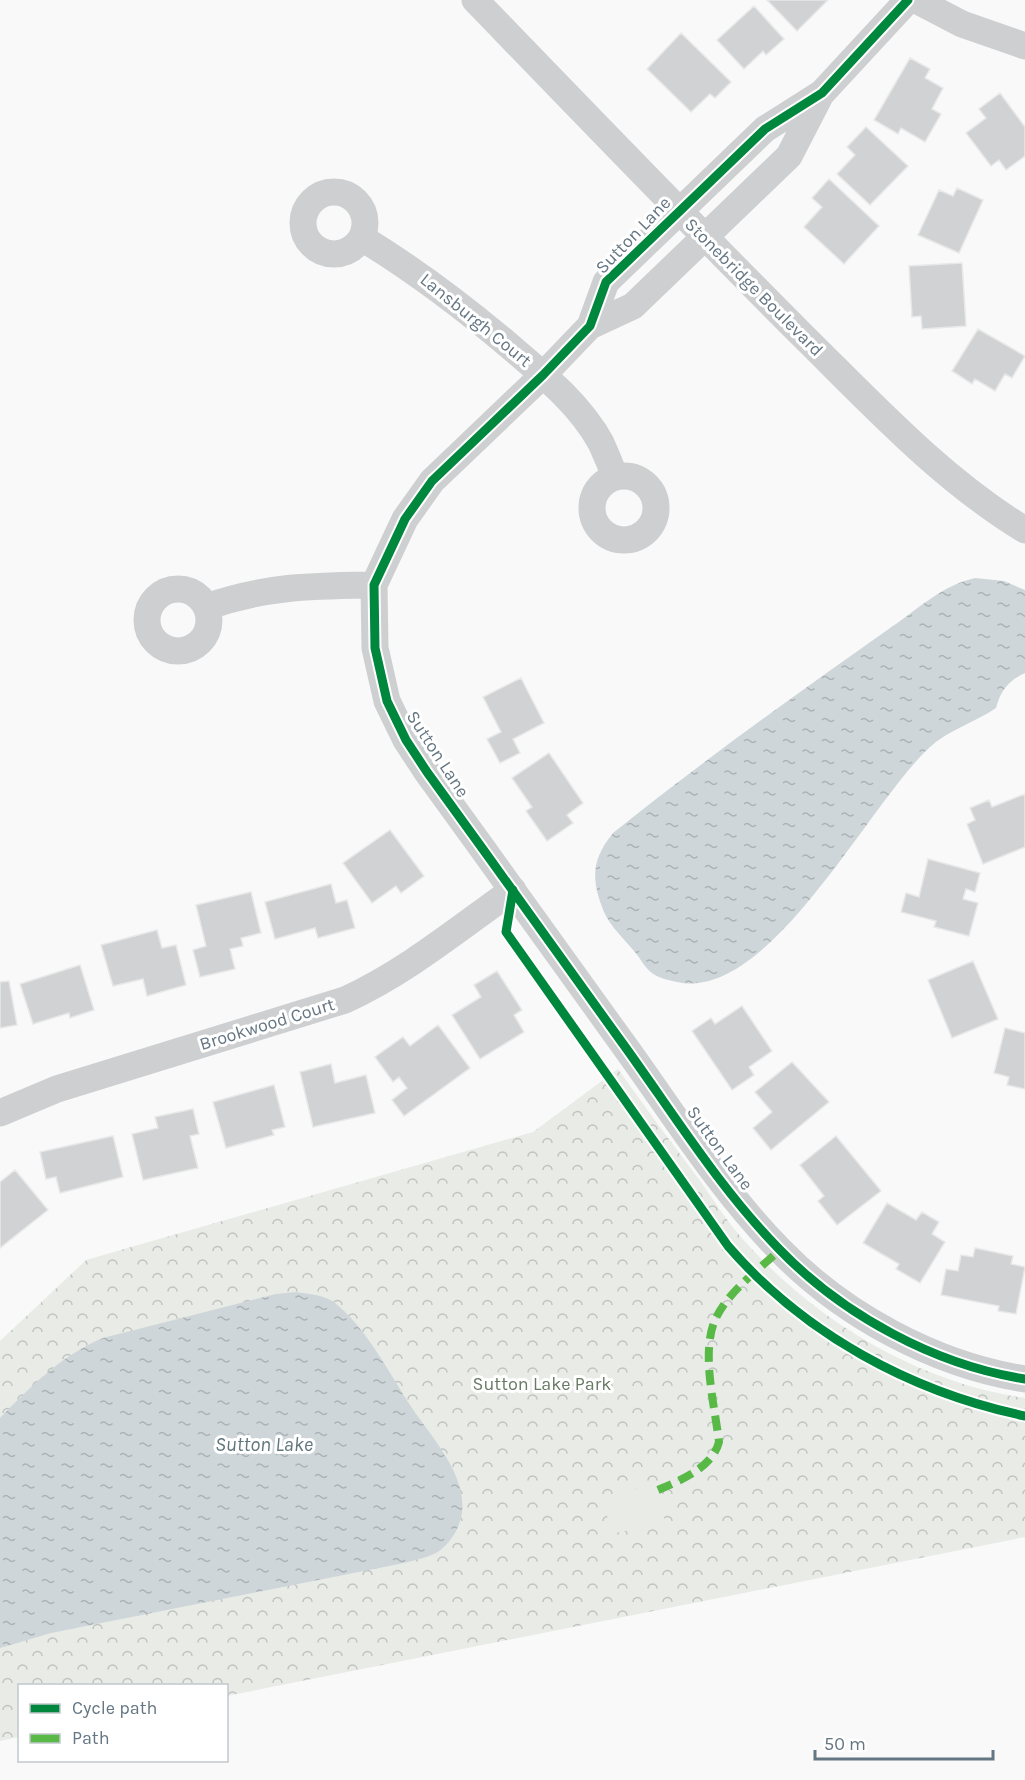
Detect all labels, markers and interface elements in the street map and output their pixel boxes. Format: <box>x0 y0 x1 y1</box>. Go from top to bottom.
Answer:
street label: Sutton Lane <box>591 192 675 278</box>
street label: Stonebridge Boulevard <box>680 213 828 361</box>
street label: Lansburgh Court <box>416 268 536 372</box>
street label: Sutton Lane <box>402 707 474 801</box>
street label: Brookwood Court <box>197 993 337 1055</box>
street label: Sutton Lane <box>682 1102 758 1194</box>
park label: Sutton Lake Park <box>473 1373 611 1395</box>
water label: Sutton Lake <box>215 1433 313 1456</box>
legend <box>18 1684 228 1762</box>
text: Cycle path <box>72 1697 157 1719</box>
scale bar <box>815 1723 994 1761</box>
text: Path <box>72 1727 110 1749</box>
text: 50 m <box>824 1733 866 1755</box>

